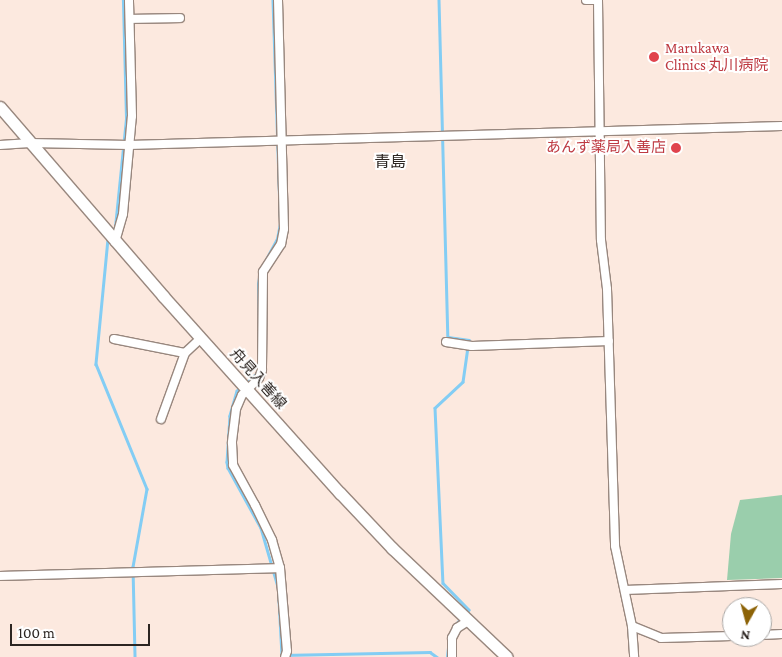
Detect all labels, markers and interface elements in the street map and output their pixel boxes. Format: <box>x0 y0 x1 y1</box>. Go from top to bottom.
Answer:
place label: Marukawa Clinics 丸川病院 <box>665 39 769 74</box>
marker: Marukawa Clinics 丸川病院 <box>647 50 661 64</box>
place label: あんず薬局入善店 <box>546 139 666 157</box>
marker: あんず薬局入善店 <box>670 142 682 154</box>
district label: 青島 <box>374 152 406 172</box>
street label: 舟見入善線 <box>226 345 290 413</box>
north arrow <box>722 597 772 647</box>
scale bar <box>12 614 152 646</box>
text: 100 m <box>18 625 55 641</box>
text: N <box>740 627 751 644</box>

